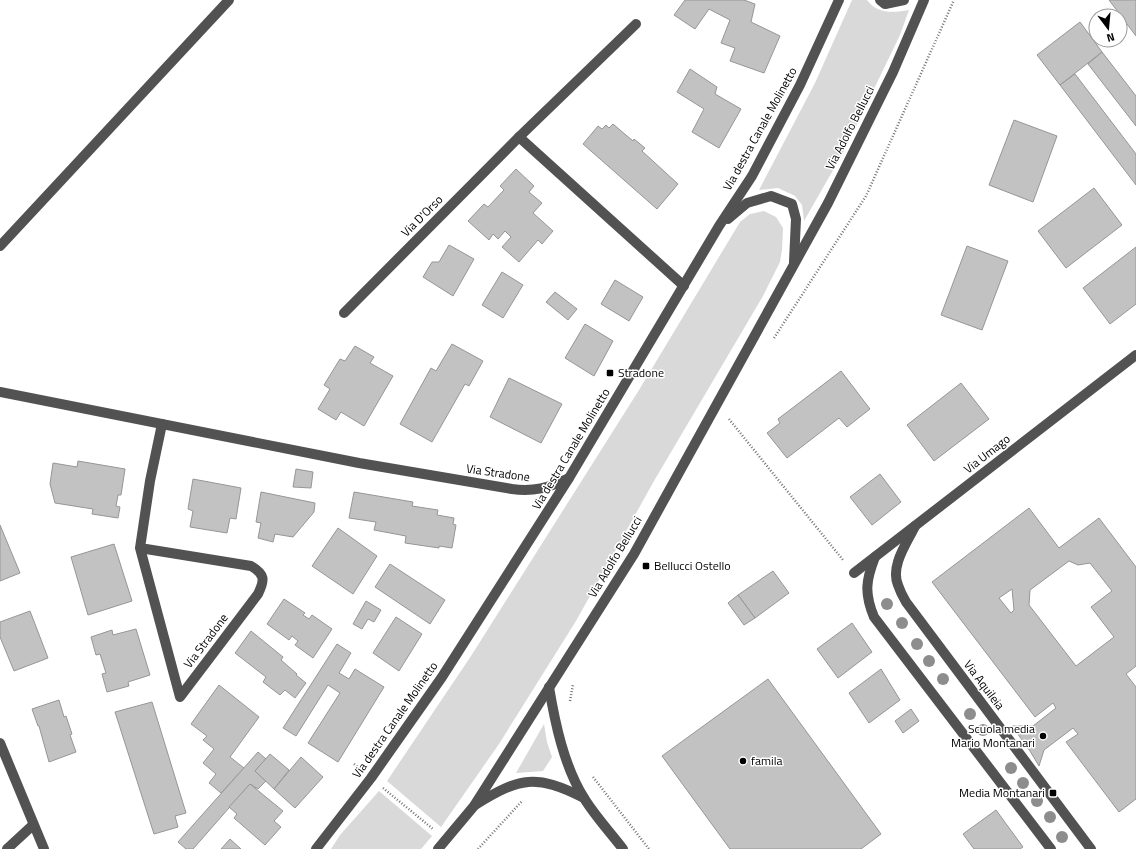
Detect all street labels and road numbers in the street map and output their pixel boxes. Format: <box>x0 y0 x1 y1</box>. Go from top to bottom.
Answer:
street label: Via destra Canale Molinetto <box>718 63 802 194</box>
street label: Via Adolfo Bellucci <box>820 82 879 173</box>
street label: Via D'Orso <box>396 190 447 241</box>
street label: Via destra Canale Molinetto <box>527 384 614 513</box>
street label: Via Umago <box>959 429 1014 478</box>
street label: Via Stradone <box>465 459 531 486</box>
street label: Via Adolfo Bellucci <box>583 512 646 601</box>
street label: Via Stradone <box>179 609 233 672</box>
street label: Via Aquileia <box>959 656 1009 714</box>
street label: Via destra Canale Molinetto <box>347 657 442 782</box>

